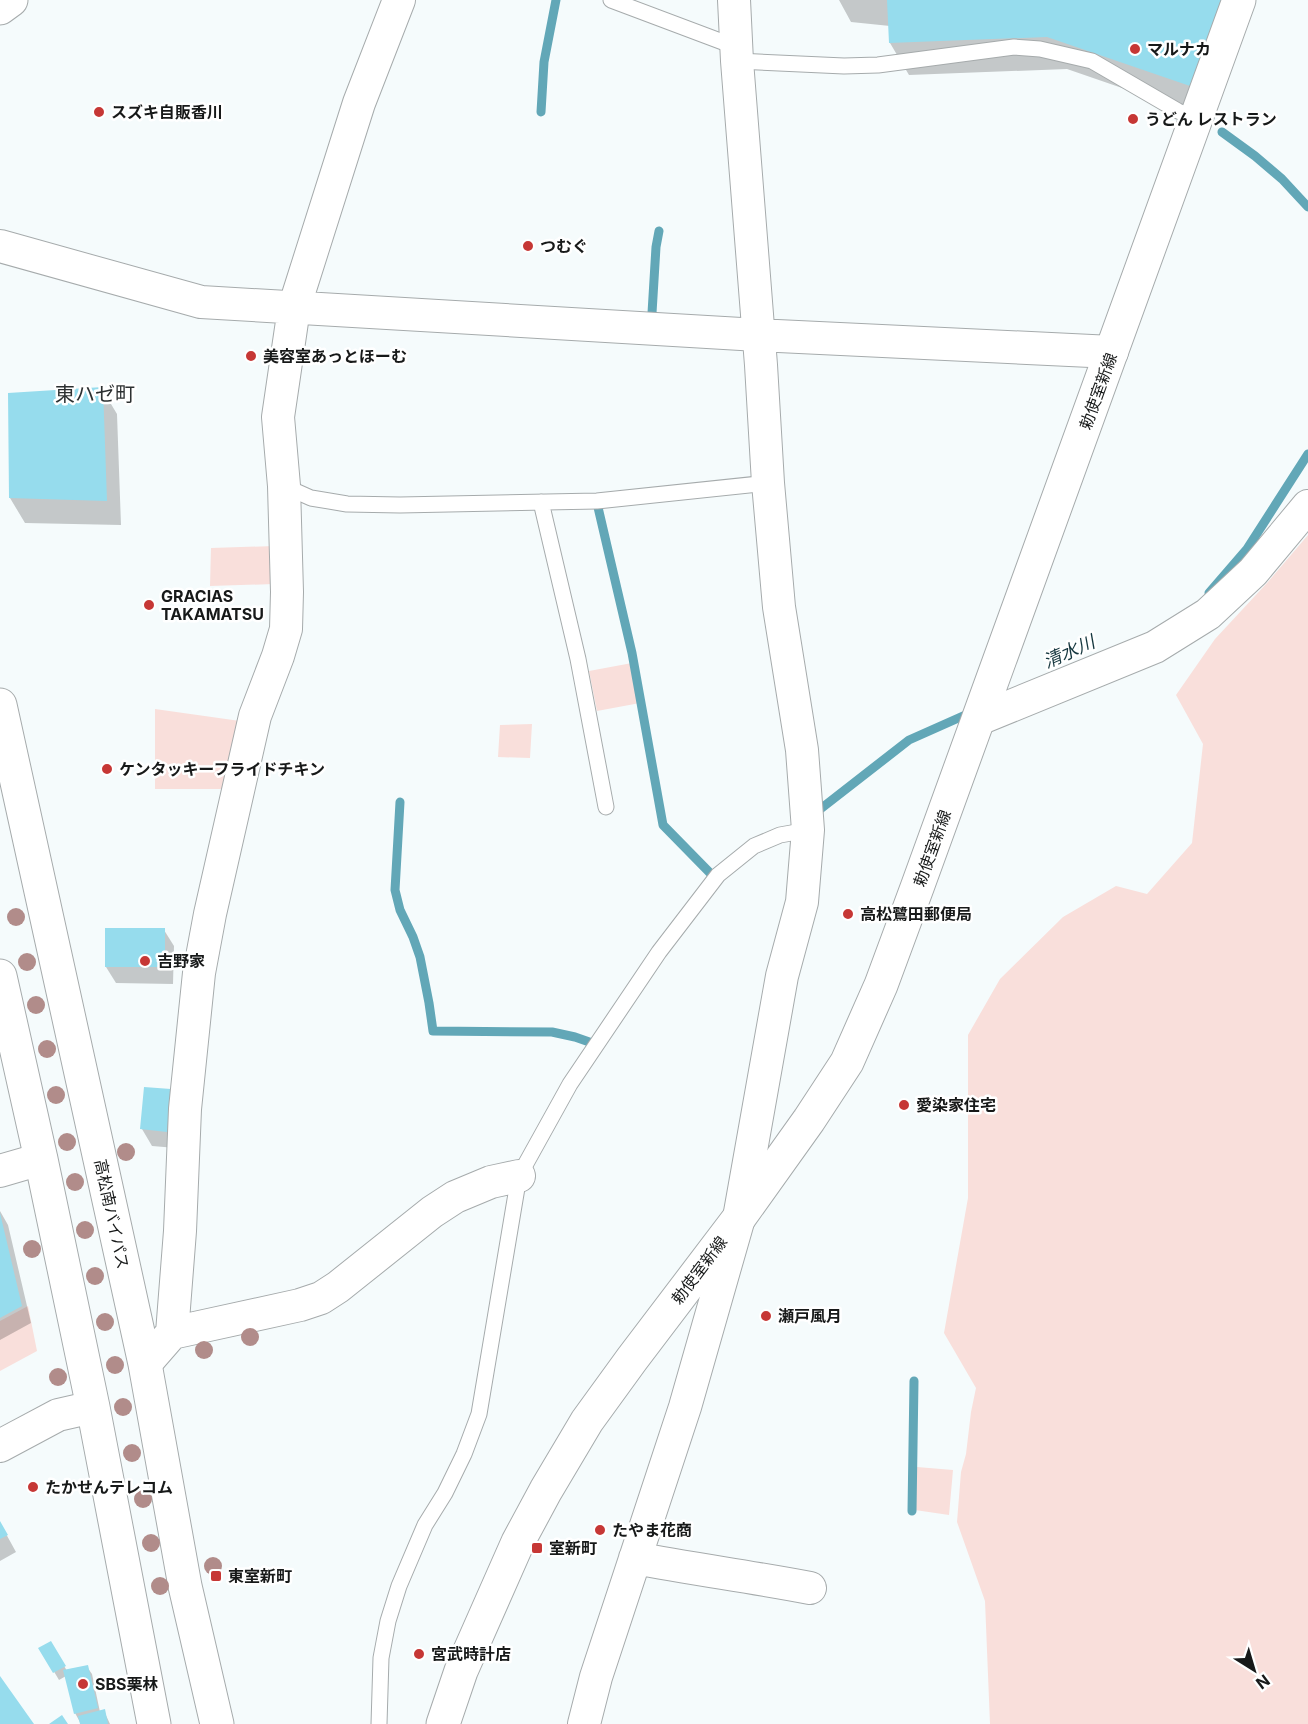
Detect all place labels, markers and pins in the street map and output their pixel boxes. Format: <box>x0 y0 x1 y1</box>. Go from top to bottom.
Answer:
place label: マルナカ <box>1147 39 1211 59</box>
marker: マルナカ <box>1128 42 1142 56</box>
place label: スズキ自販香川 <box>111 102 223 122</box>
marker: スズキ自販香川 <box>92 105 106 119</box>
place label: うどん レストラン <box>1145 109 1277 129</box>
marker: うどん レストラン <box>1126 112 1140 126</box>
place label: つむぐ <box>540 236 588 256</box>
marker: つむぐ <box>521 239 535 253</box>
place label: 美容室あっとほーむ <box>263 346 407 366</box>
marker: 美容室あっとほーむ <box>244 349 258 363</box>
place label: GRACIAS TAKAMATSU <box>161 586 264 624</box>
marker: GRACIAS TAKAMATSU <box>142 598 156 612</box>
place label: ケンタッキーフライドチキン <box>119 759 325 779</box>
marker: ケンタッキーフライドチキン <box>100 762 114 776</box>
place label: 高松鷺田郵便局 <box>860 904 972 924</box>
marker: 高松鷺田郵便局 <box>841 907 855 921</box>
place label: 吉野家 <box>157 951 205 971</box>
marker: 吉野家 <box>138 954 152 968</box>
place label: 愛染家住宅 <box>916 1095 996 1115</box>
marker: 愛染家住宅 <box>897 1098 911 1112</box>
place label: 瀬戸風月 <box>778 1306 842 1326</box>
marker: 瀬戸風月 <box>759 1309 773 1323</box>
place label: たかせんテレコム <box>45 1477 173 1497</box>
marker: たかせんテレコム <box>26 1480 40 1494</box>
place label: たやま花商 <box>612 1520 692 1540</box>
marker: たやま花商 <box>593 1523 607 1537</box>
place label: 室新町 <box>549 1538 597 1558</box>
marker: 室新町 <box>530 1541 544 1555</box>
place label: 東室新町 <box>228 1566 292 1586</box>
marker: 東室新町 <box>209 1569 223 1583</box>
place label: 宮武時計店 <box>431 1644 511 1664</box>
marker: 宮武時計店 <box>412 1647 426 1661</box>
place label: SBS栗林 <box>95 1674 159 1694</box>
marker: SBS栗林 <box>76 1677 90 1691</box>

